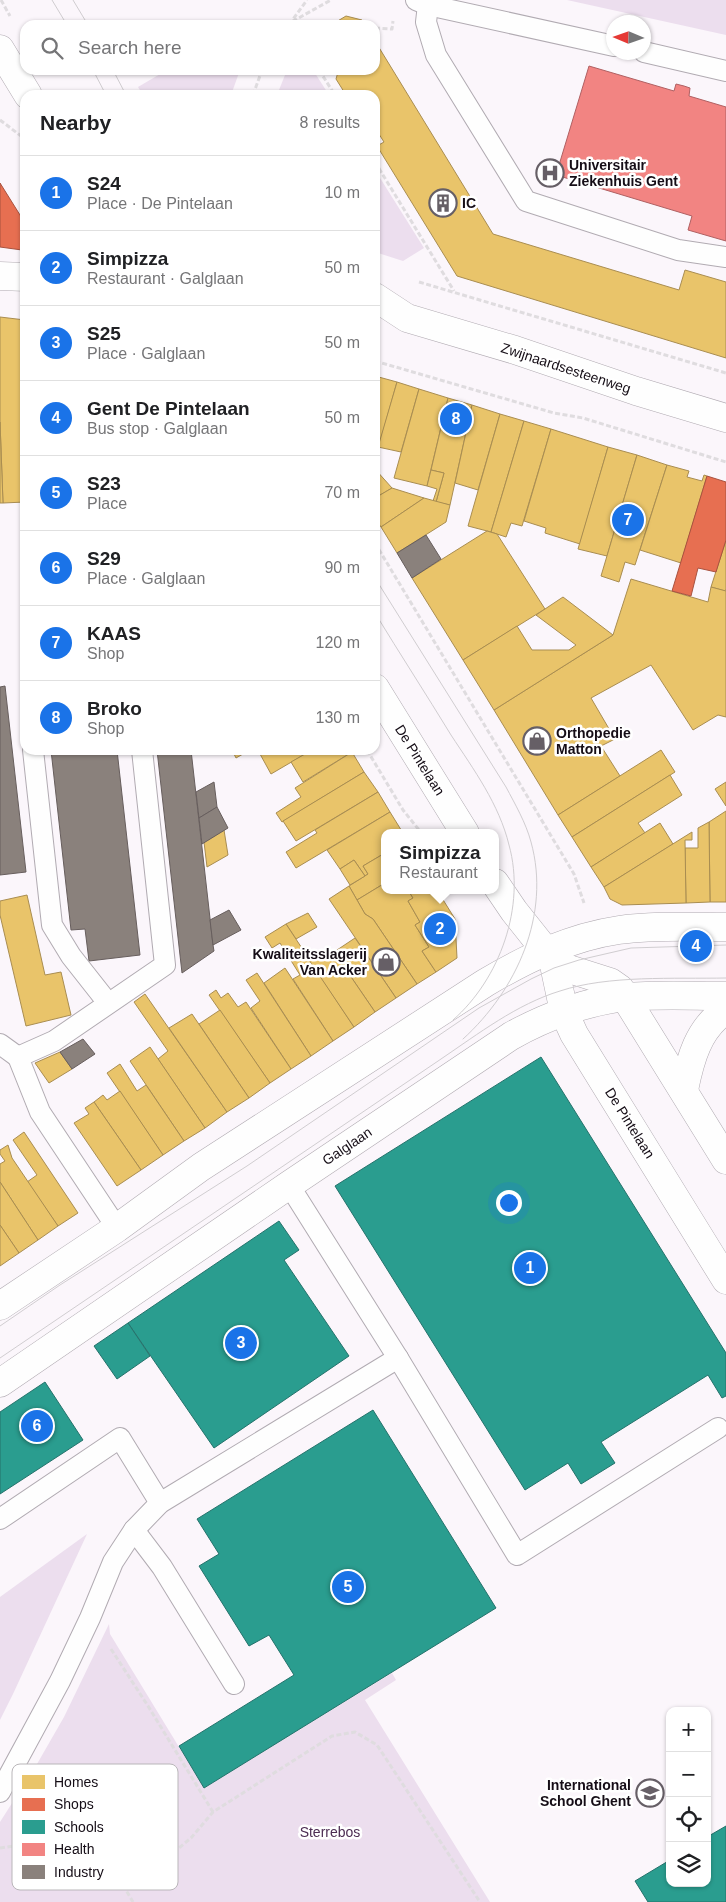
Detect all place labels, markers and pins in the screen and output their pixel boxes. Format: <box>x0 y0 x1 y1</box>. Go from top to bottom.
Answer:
place label: Universitair Ziekenhuis Gent <box>569 157 678 189</box>
hospital icon: Universitair Ziekenhuis Gent <box>535 158 565 188</box>
building icon: IC <box>428 188 458 218</box>
place label: IC <box>462 195 476 211</box>
pin: 8 <box>440 400 472 438</box>
pin: 7 <box>612 501 644 539</box>
place label: Orthopedie Matton <box>556 725 631 757</box>
shop icon: Orthopedie Matton <box>522 726 552 756</box>
pin: 2 <box>424 910 456 948</box>
pin: 4 <box>680 927 712 965</box>
place label: Kwaliteitsslagerij Van Acker <box>253 946 368 978</box>
shop icon: Kwaliteitsslagerij Van Acker <box>371 947 401 977</box>
pin: 1 <box>514 1249 546 1287</box>
pin: 3 <box>225 1324 257 1362</box>
pin: 6 <box>21 1407 53 1445</box>
pin: 5 <box>332 1568 364 1606</box>
place label: International School Ghent <box>540 1777 631 1809</box>
school or university icon: International School Ghent <box>635 1778 665 1808</box>

